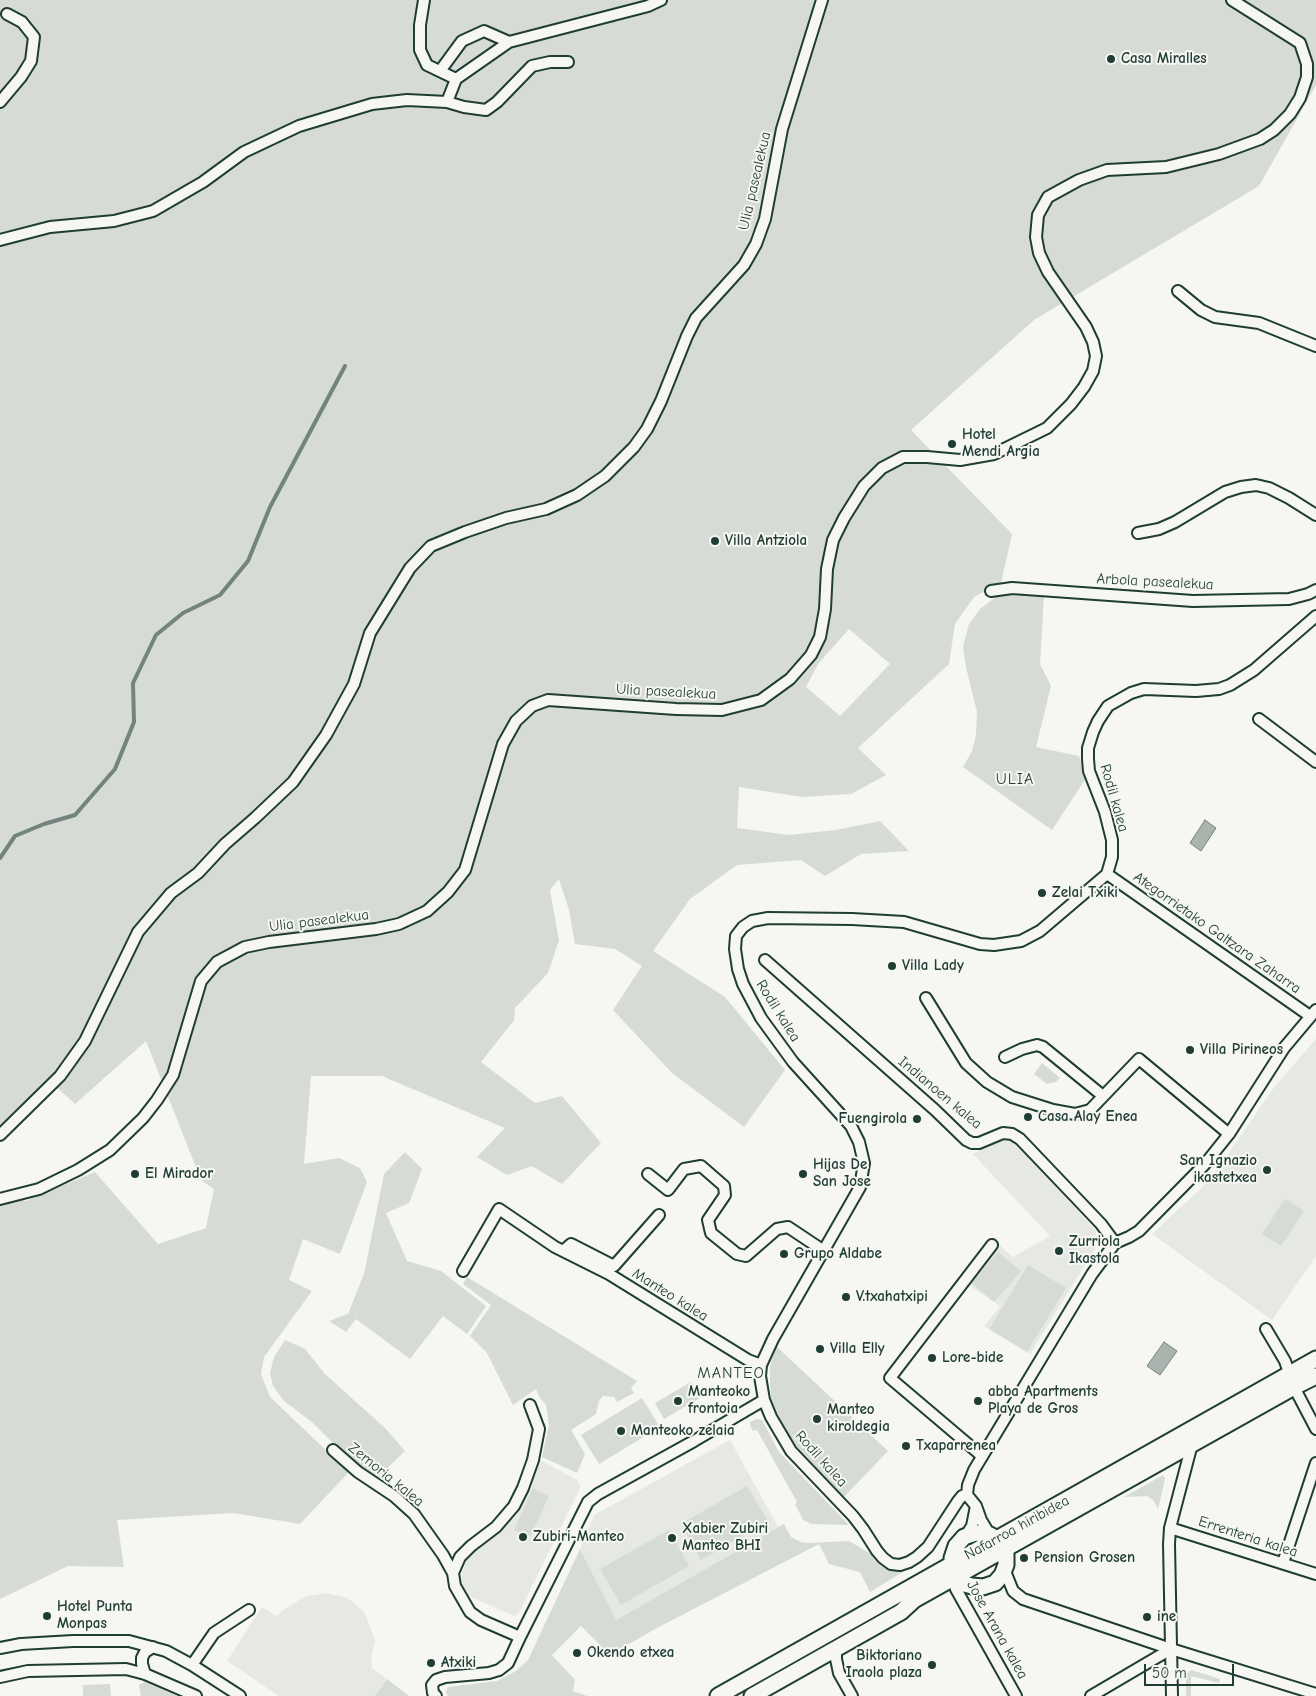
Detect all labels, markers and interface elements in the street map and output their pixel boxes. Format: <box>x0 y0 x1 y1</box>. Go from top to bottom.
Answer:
place label: Casa Miralles <box>1121 50 1207 68</box>
marker: Casa Miralles <box>1105 53 1117 65</box>
street label: Ulia pasealekua <box>735 130 775 232</box>
place label: Hotel Mendi Argia <box>962 426 1040 461</box>
marker: Hotel Mendi Argia <box>946 438 958 450</box>
place label: Villa Antziola <box>725 532 807 550</box>
marker: Villa Antziola <box>709 535 721 547</box>
street label: Arbola pasealekua <box>1096 570 1214 594</box>
street label: Ulia pasealekua <box>615 680 717 704</box>
street label: Rodil kalea <box>1096 762 1132 834</box>
district label: ULIA <box>995 769 1035 789</box>
street label: Ategorrietako Galtzara Zaharra <box>1130 868 1304 998</box>
place label: Zelai Txiki <box>1052 884 1118 902</box>
marker: Zelai Txiki <box>1036 887 1048 899</box>
street label: Ulia pasealekua <box>268 906 370 936</box>
place label: Villa Lady <box>902 957 964 975</box>
marker: Villa Lady <box>886 960 898 972</box>
street label: Rodil kalea <box>752 977 804 1045</box>
place label: Villa Pirineos <box>1200 1041 1283 1059</box>
marker: Villa Pirineos <box>1184 1044 1196 1056</box>
street label: Indianoen kalea <box>895 1053 985 1133</box>
place label: Casa Alay Enea <box>1038 1108 1138 1126</box>
place label: Fuengirola <box>838 1110 907 1128</box>
marker: Casa Alay Enea <box>1022 1111 1034 1123</box>
marker: Fuengirola <box>911 1113 923 1125</box>
place label: San Ignazio ikastetxea <box>1180 1152 1257 1187</box>
place label: Hijas De San Jose <box>813 1156 871 1191</box>
marker: San Ignazio ikastetxea <box>1261 1164 1273 1176</box>
place label: El Mirador <box>145 1165 213 1183</box>
marker: El Mirador <box>129 1168 141 1180</box>
marker: Hijas De San Jose <box>797 1168 809 1180</box>
place label: Zurriola Ikastola <box>1069 1233 1120 1268</box>
place label: Grupo Aldabe <box>794 1245 882 1263</box>
marker: Zurriola Ikastola <box>1053 1245 1065 1257</box>
marker: Grupo Aldabe <box>778 1248 790 1260</box>
street label: Manteo kalea <box>629 1265 711 1325</box>
place label: V.txahatxipi <box>856 1288 928 1306</box>
marker: V.txahatxipi <box>840 1291 852 1303</box>
place label: Villa Elly <box>830 1340 885 1358</box>
marker: Villa Elly <box>814 1343 826 1355</box>
place label: Lore-bide <box>942 1349 1003 1367</box>
marker: Lore-bide <box>926 1352 938 1364</box>
district label: MANTEO <box>697 1363 765 1383</box>
place label: Manteoko frontoia <box>688 1383 750 1418</box>
place label: abba Apartments Playa de Gros <box>988 1383 1098 1418</box>
marker: Manteoko frontoia <box>672 1395 684 1407</box>
marker: abba Apartments Playa de Gros <box>972 1395 984 1407</box>
place label: Manteo kiroldegia <box>827 1401 890 1436</box>
marker: Manteo kiroldegia <box>811 1413 823 1425</box>
place label: Manteoko zelaia <box>631 1422 735 1440</box>
marker: Manteoko zelaia <box>615 1425 627 1437</box>
street label: Rodil kalea <box>791 1427 851 1491</box>
place label: Txaparrenea <box>916 1437 996 1455</box>
street label: Zemoria kalea <box>345 1439 427 1511</box>
marker: Txaparrenea <box>900 1440 912 1452</box>
street label: Nafarroa hiribidea <box>961 1492 1073 1564</box>
street label: Errenteria kalea <box>1196 1512 1300 1562</box>
place label: Xabier Zubiri Manteo BHI <box>682 1520 768 1555</box>
place label: Zubiri-Manteo <box>533 1528 624 1546</box>
marker: Zubiri-Manteo <box>517 1531 529 1543</box>
marker: Xabier Zubiri Manteo BHI <box>666 1532 678 1544</box>
place label: Pension Grosen <box>1034 1549 1135 1567</box>
marker: Pension Grosen <box>1018 1552 1030 1564</box>
street label: Jose Arana kalea <box>963 1578 1031 1682</box>
place label: Hotel Punta Monpas <box>57 1598 133 1633</box>
place label: ine <box>1157 1608 1176 1626</box>
marker: Hotel Punta Monpas <box>41 1610 53 1622</box>
marker: ine <box>1141 1611 1153 1623</box>
place label: Okendo etxea <box>587 1644 674 1662</box>
marker: Okendo etxea <box>571 1647 583 1659</box>
place label: Biktoriano Iraola plaza <box>846 1647 922 1682</box>
place label: Atxiki <box>441 1654 476 1672</box>
scale bar <box>1146 1654 1236 1686</box>
marker: Atxiki <box>425 1657 437 1669</box>
marker: Biktoriano Iraola plaza <box>926 1659 938 1671</box>
text: 50 m <box>1152 1664 1187 1682</box>

